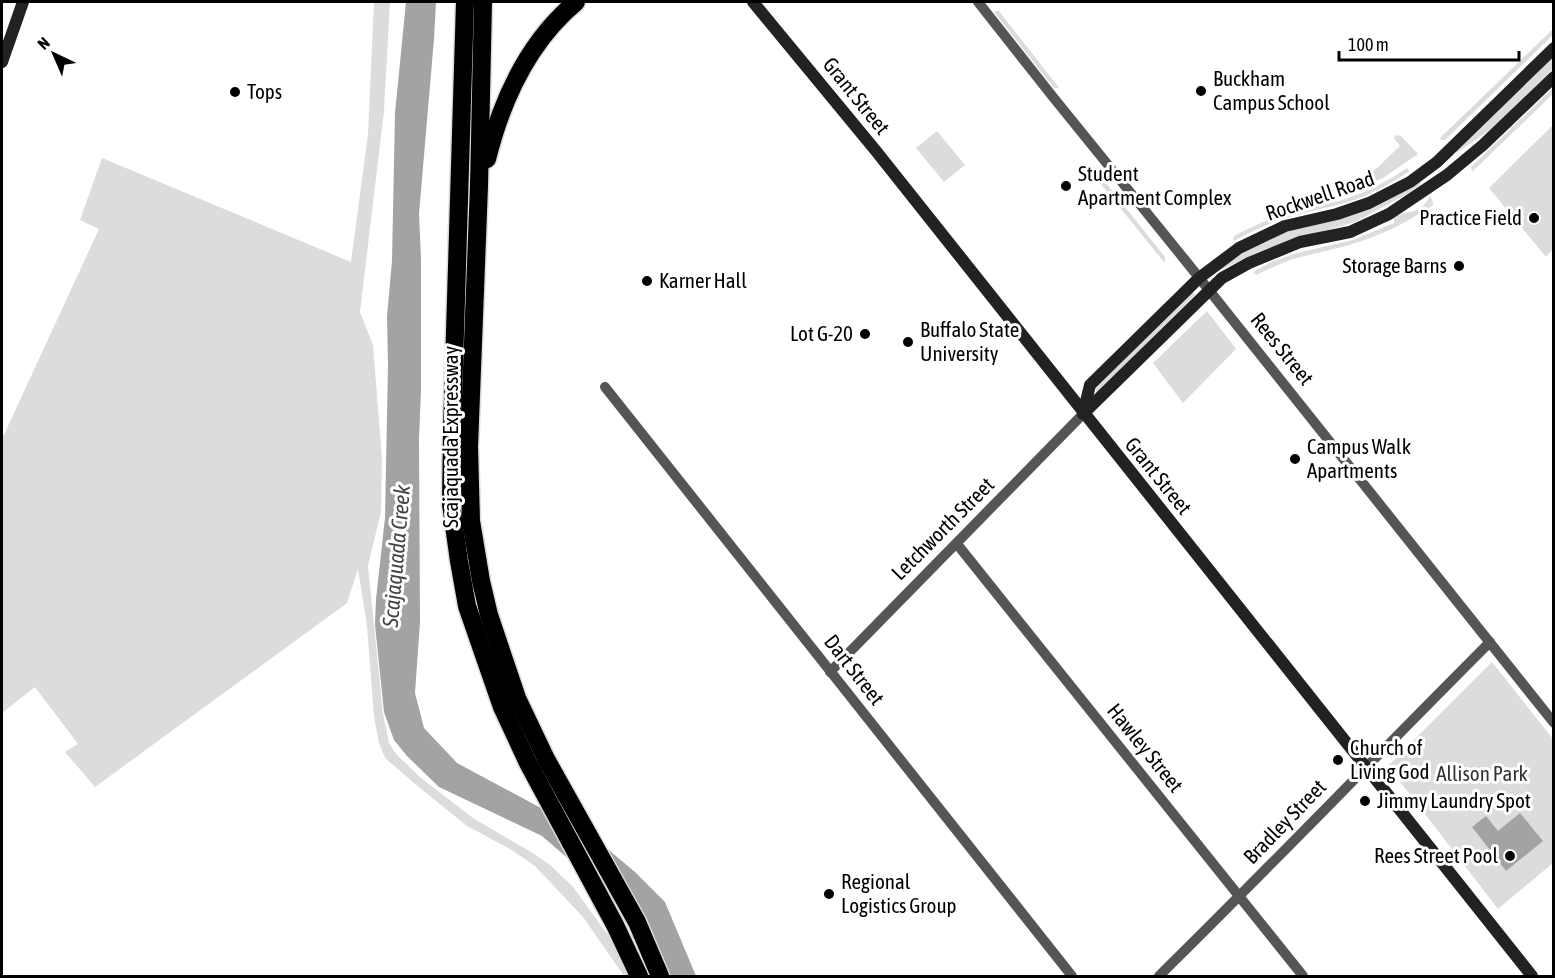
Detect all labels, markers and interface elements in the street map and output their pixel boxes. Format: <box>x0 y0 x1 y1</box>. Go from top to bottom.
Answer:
north arrow <box>24 24 84 84</box>
scale bar <box>1339 24 1519 62</box>
text: N <box>34 33 53 53</box>
text: 100 m <box>1348 34 1389 55</box>
street label: Grant Street <box>819 52 895 139</box>
place label: Buckham Campus School <box>1213 66 1330 114</box>
place label: Tops <box>247 79 282 103</box>
marker: Buckham Campus School <box>1194 84 1208 98</box>
marker: Tops <box>228 85 242 99</box>
place label: Student Apartment Complex <box>1078 161 1232 209</box>
street label: Rockwell Road <box>1262 165 1377 225</box>
marker: Student Apartment Complex <box>1059 179 1073 193</box>
place label: Practice Field <box>1419 205 1522 229</box>
marker: Practice Field <box>1527 211 1541 225</box>
place label: Storage Barns <box>1342 253 1447 277</box>
marker: Storage Barns <box>1452 259 1466 273</box>
place label: Karner Hall <box>659 268 747 292</box>
marker: Karner Hall <box>640 274 654 288</box>
street label: Rees Street <box>1246 307 1319 389</box>
place label: Buffalo State University <box>920 317 1019 365</box>
place label: Lot G-20 <box>790 321 853 345</box>
marker: Lot G-20 <box>858 327 872 341</box>
marker: Buffalo State University <box>901 335 915 349</box>
street label: Scajaquada Expressway <box>438 346 462 528</box>
street label: Grant Street <box>1121 432 1197 519</box>
place label: Campus Walk Apartments <box>1307 434 1411 482</box>
marker: Campus Walk Apartments <box>1288 452 1302 466</box>
street label: Letchworth Street <box>886 472 998 584</box>
water label: Scajaquada Creek <box>377 483 415 629</box>
street label: Dart Street <box>820 629 890 709</box>
street label: Hawley Street <box>1103 698 1189 796</box>
place label: Church of Living God <box>1350 735 1430 783</box>
marker: Church of Living God <box>1331 753 1345 767</box>
park label: Allison Park <box>1436 761 1528 785</box>
street label: Bradley Street <box>1238 774 1330 868</box>
place label: Jimmy Laundry Spot <box>1377 788 1531 812</box>
marker: Jimmy Laundry Spot <box>1358 794 1372 808</box>
place label: Rees Street Pool <box>1374 843 1498 867</box>
marker: Rees Street Pool <box>1503 849 1517 863</box>
place label: Regional Logistics Group <box>841 869 957 917</box>
marker: Regional Logistics Group <box>822 887 836 901</box>

